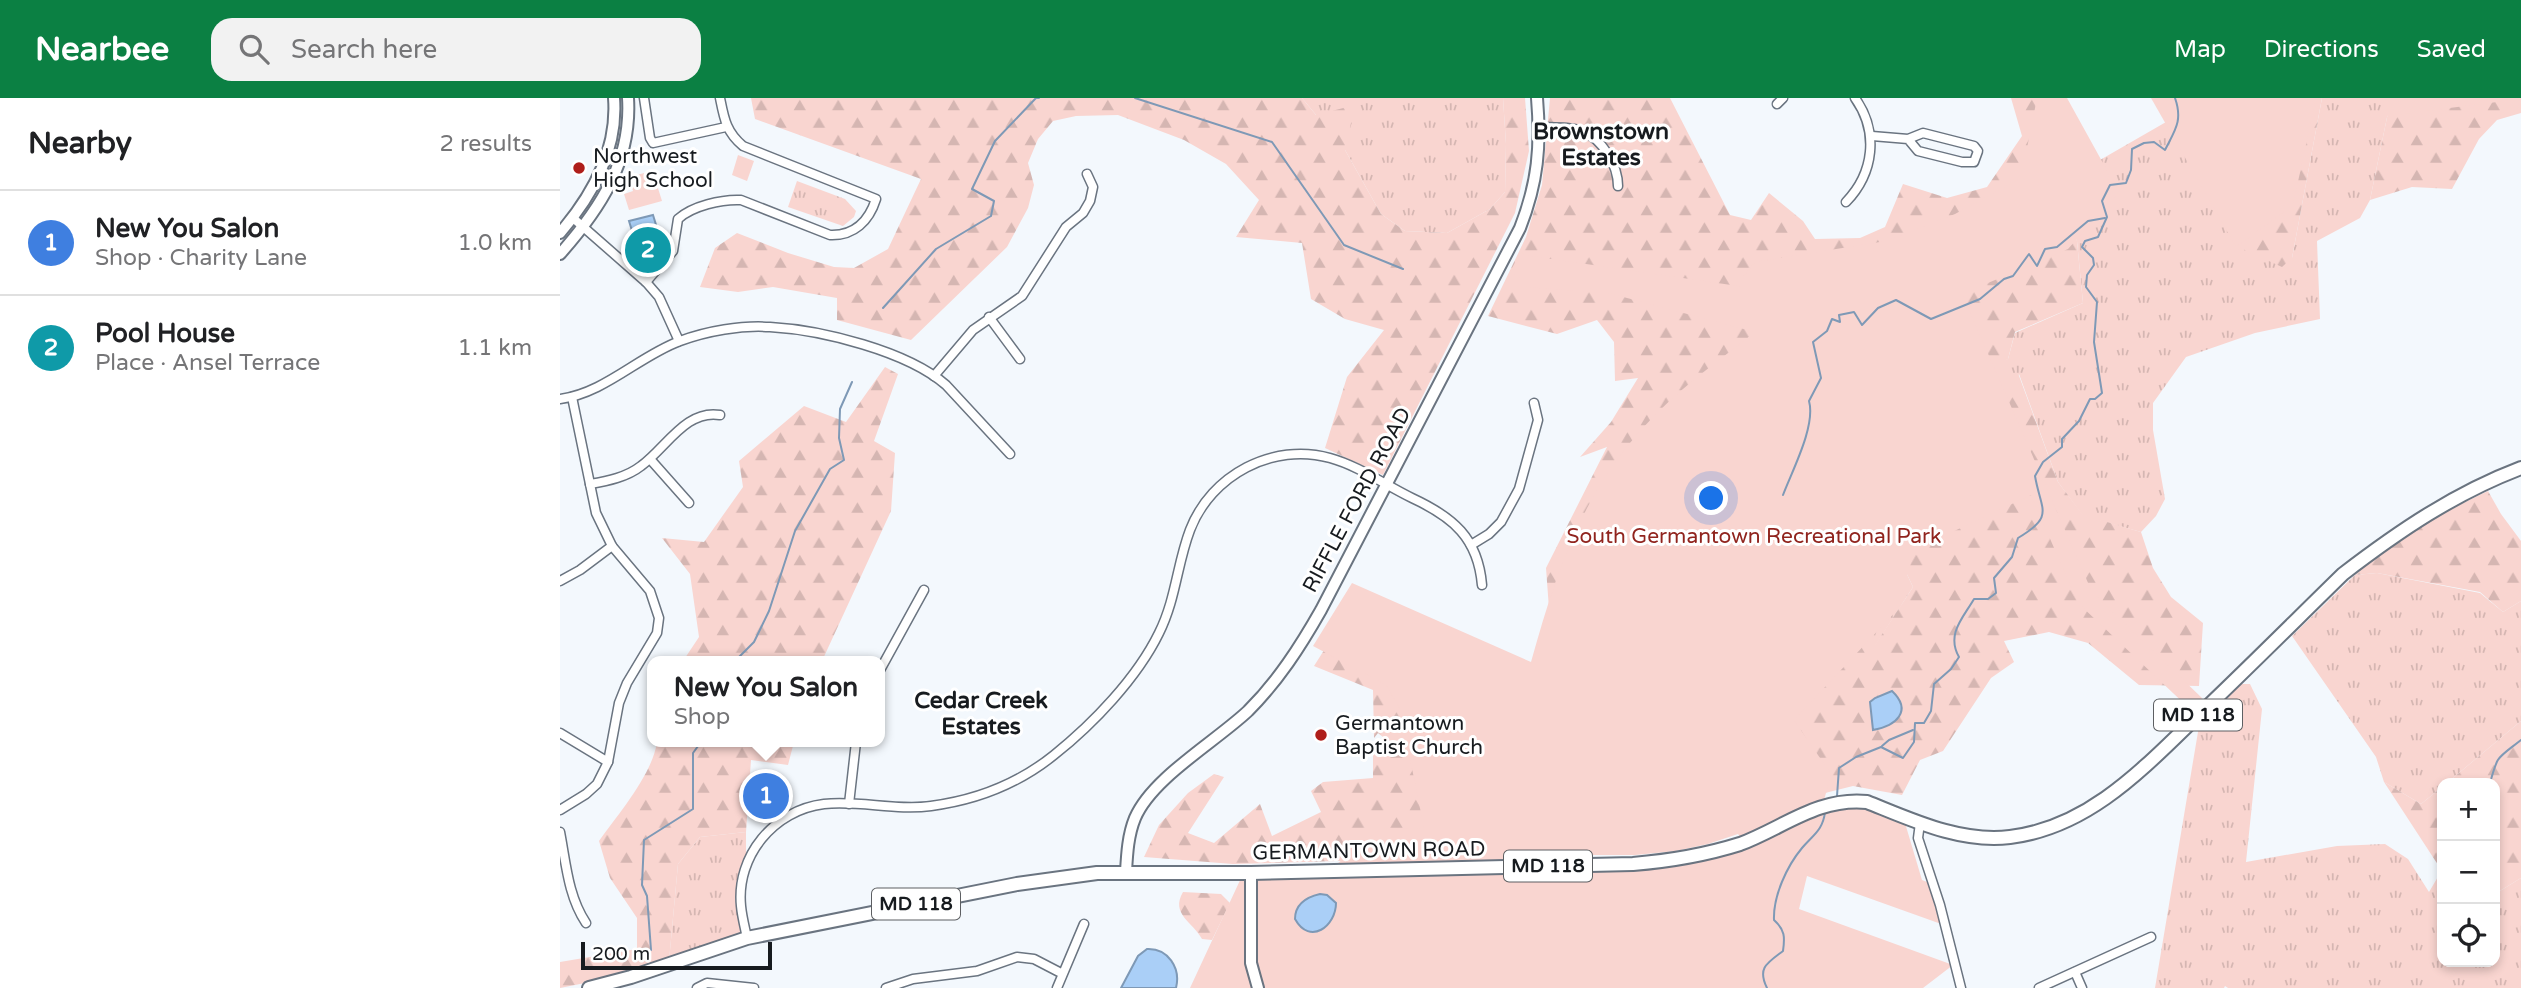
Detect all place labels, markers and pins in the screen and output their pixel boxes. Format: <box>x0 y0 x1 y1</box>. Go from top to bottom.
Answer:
place label: Northwest High School <box>593 144 713 193</box>
marker: Northwest High School <box>571 160 587 176</box>
pin: 2 <box>625 224 671 276</box>
place label: Germantown Baptist Church <box>1335 711 1483 760</box>
marker: Germantown Baptist Church <box>1313 727 1329 743</box>
pin: 1 <box>743 770 789 822</box>

